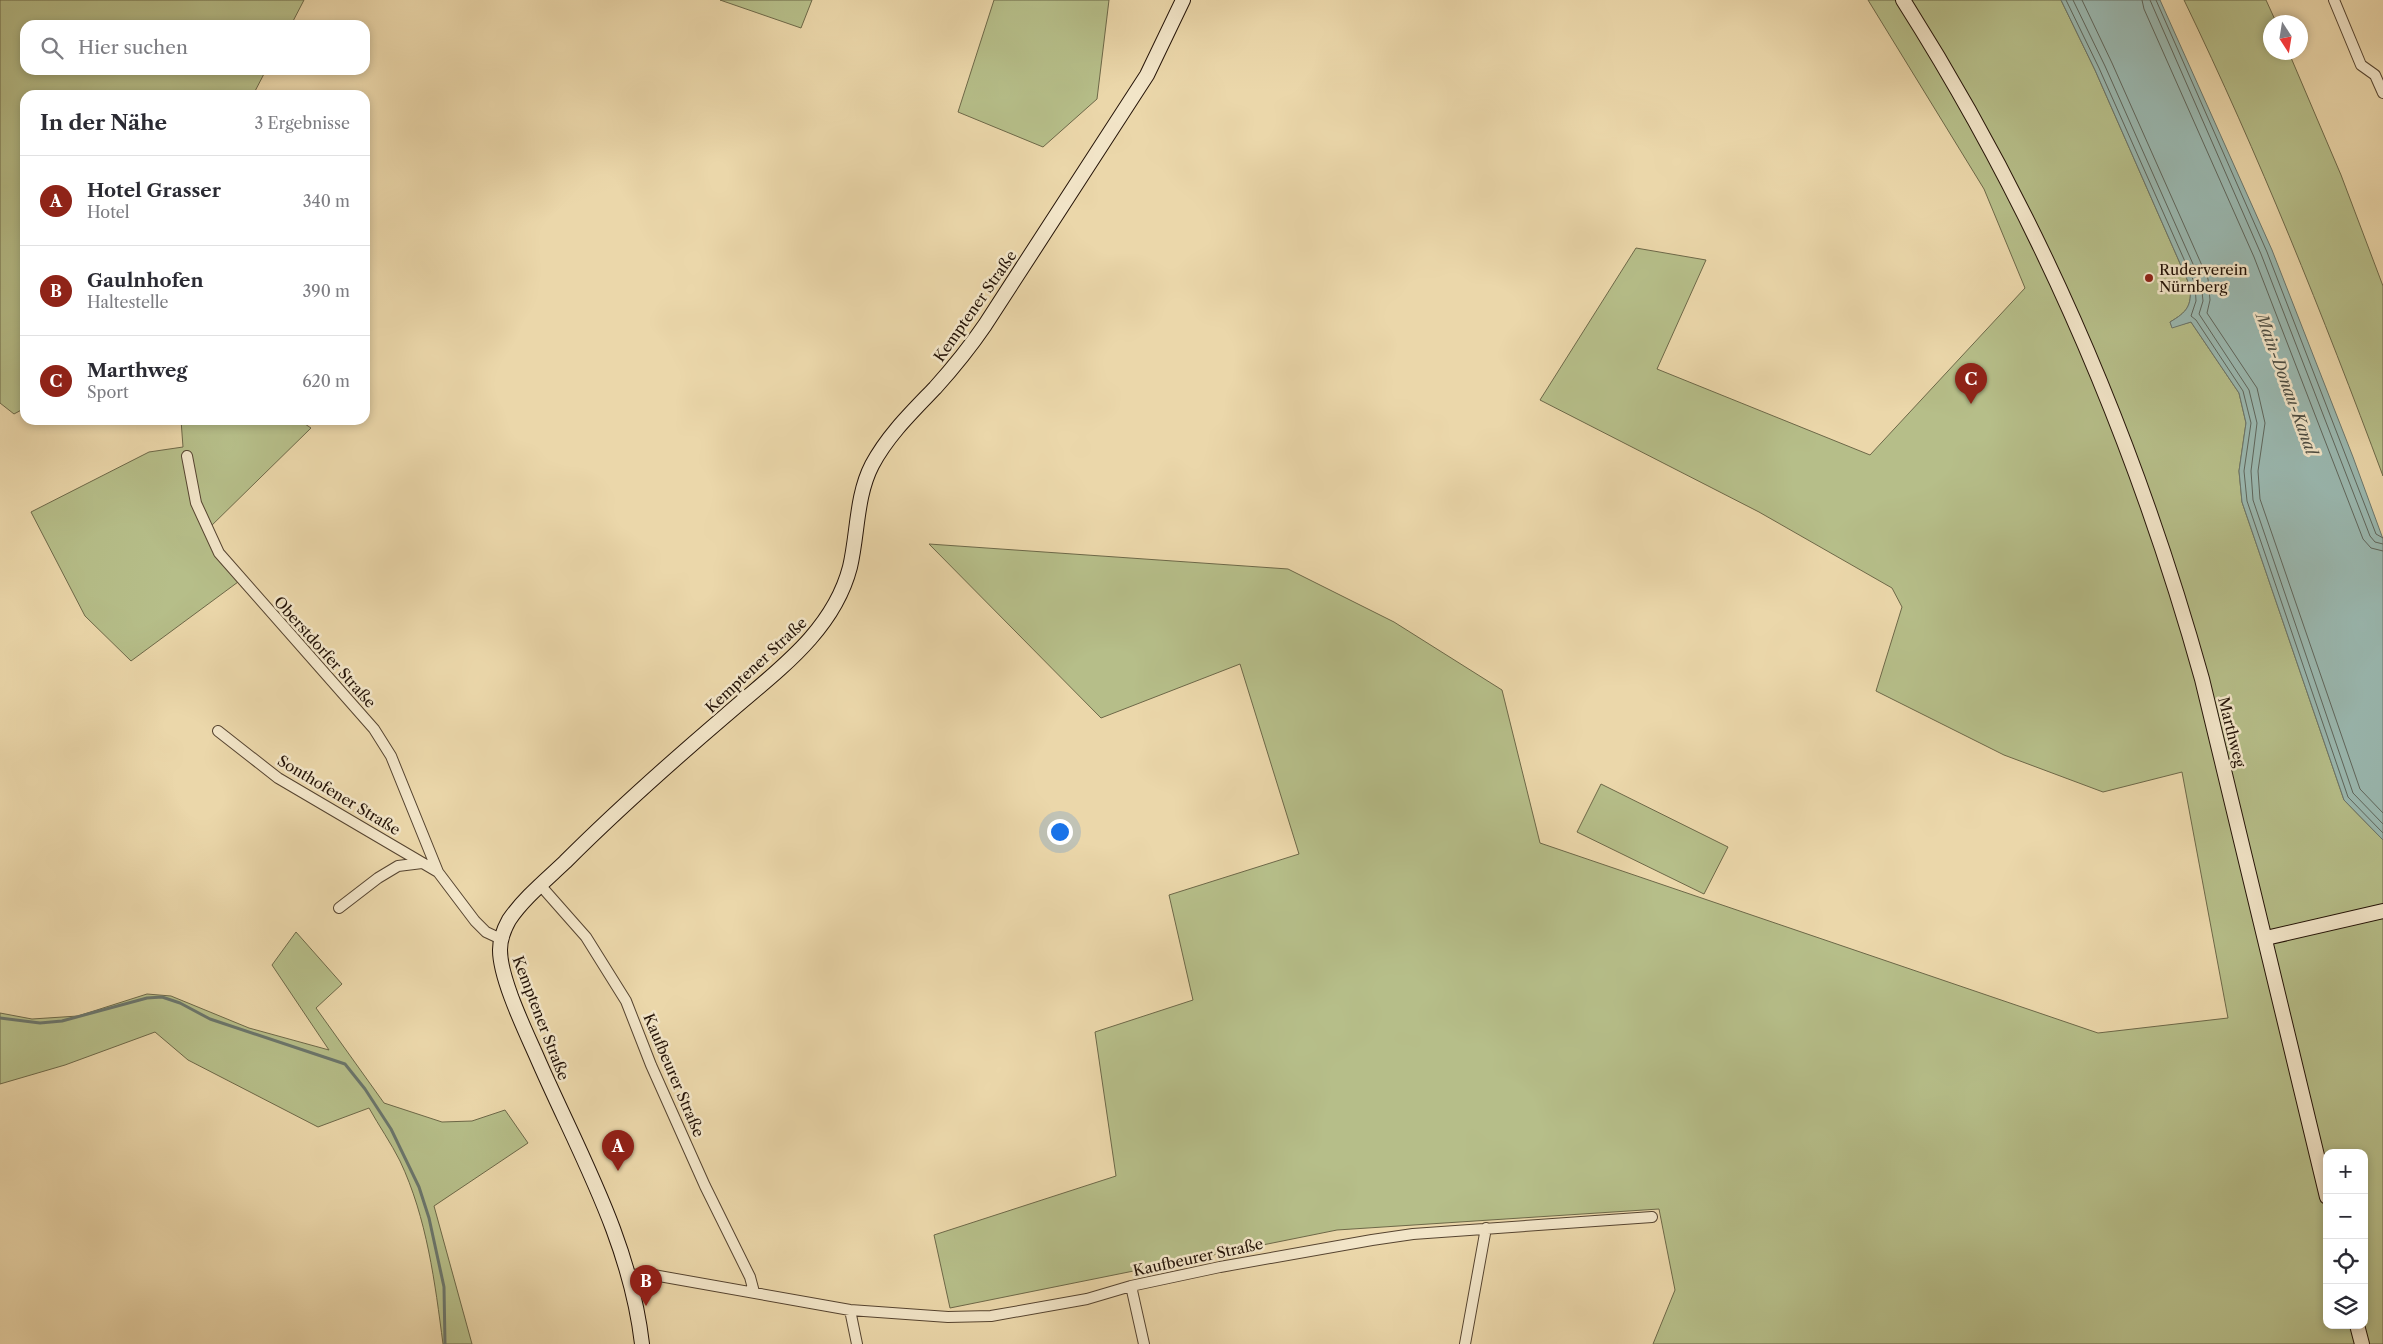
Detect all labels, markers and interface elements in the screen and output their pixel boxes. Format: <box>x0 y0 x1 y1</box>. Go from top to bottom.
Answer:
north arrow <box>2263 15 2308 60</box>
search box <box>20 20 370 75</box>
icon: search <box>38 34 66 62</box>
text: Hier suchen <box>78 36 188 59</box>
text: In der Nähe <box>40 110 167 135</box>
text: 3 Ergebnisse <box>254 113 350 133</box>
text: Hotel Grasser <box>87 179 221 202</box>
text: A <box>50 191 62 211</box>
text: 340 m <box>303 191 350 211</box>
text: Hotel <box>87 202 130 222</box>
street label: Kemptener Straße <box>929 247 1021 365</box>
place label: Ruderverein Nürnberg <box>2159 260 2248 296</box>
text: Gaulnhofen <box>87 269 204 292</box>
marker: Ruderverein Nürnberg <box>2143 272 2155 284</box>
text: B <box>50 281 62 301</box>
text: 390 m <box>303 281 350 301</box>
text: Haltestelle <box>87 292 168 312</box>
water label: Main-Donau-Kanal <box>2251 308 2323 459</box>
text: Marthweg <box>87 359 187 382</box>
pin: C <box>1955 363 1987 404</box>
text: C <box>50 371 62 391</box>
text: 620 m <box>302 371 350 391</box>
text: Sport <box>87 382 129 402</box>
street label: Oberstdorfer Straße <box>270 592 380 712</box>
street label: Kemptener Straße <box>701 613 811 717</box>
street label: Marthweg <box>2214 695 2250 769</box>
street label: Sonthofener Straße <box>274 751 404 839</box>
your location <box>1047 819 1073 845</box>
street label: Kemptener Straße <box>509 953 573 1083</box>
street label: Kaufbeurer Straße <box>639 1010 709 1140</box>
pin: A <box>602 1130 634 1171</box>
map controls <box>2323 1149 2368 1329</box>
button: + <box>2323 1149 2368 1194</box>
button: − <box>2323 1194 2368 1239</box>
street label: Kaufbeurer Straße <box>1131 1234 1265 1280</box>
button: locate <box>2323 1239 2368 1284</box>
pin: B <box>630 1265 662 1306</box>
button: layers <box>2323 1284 2368 1329</box>

